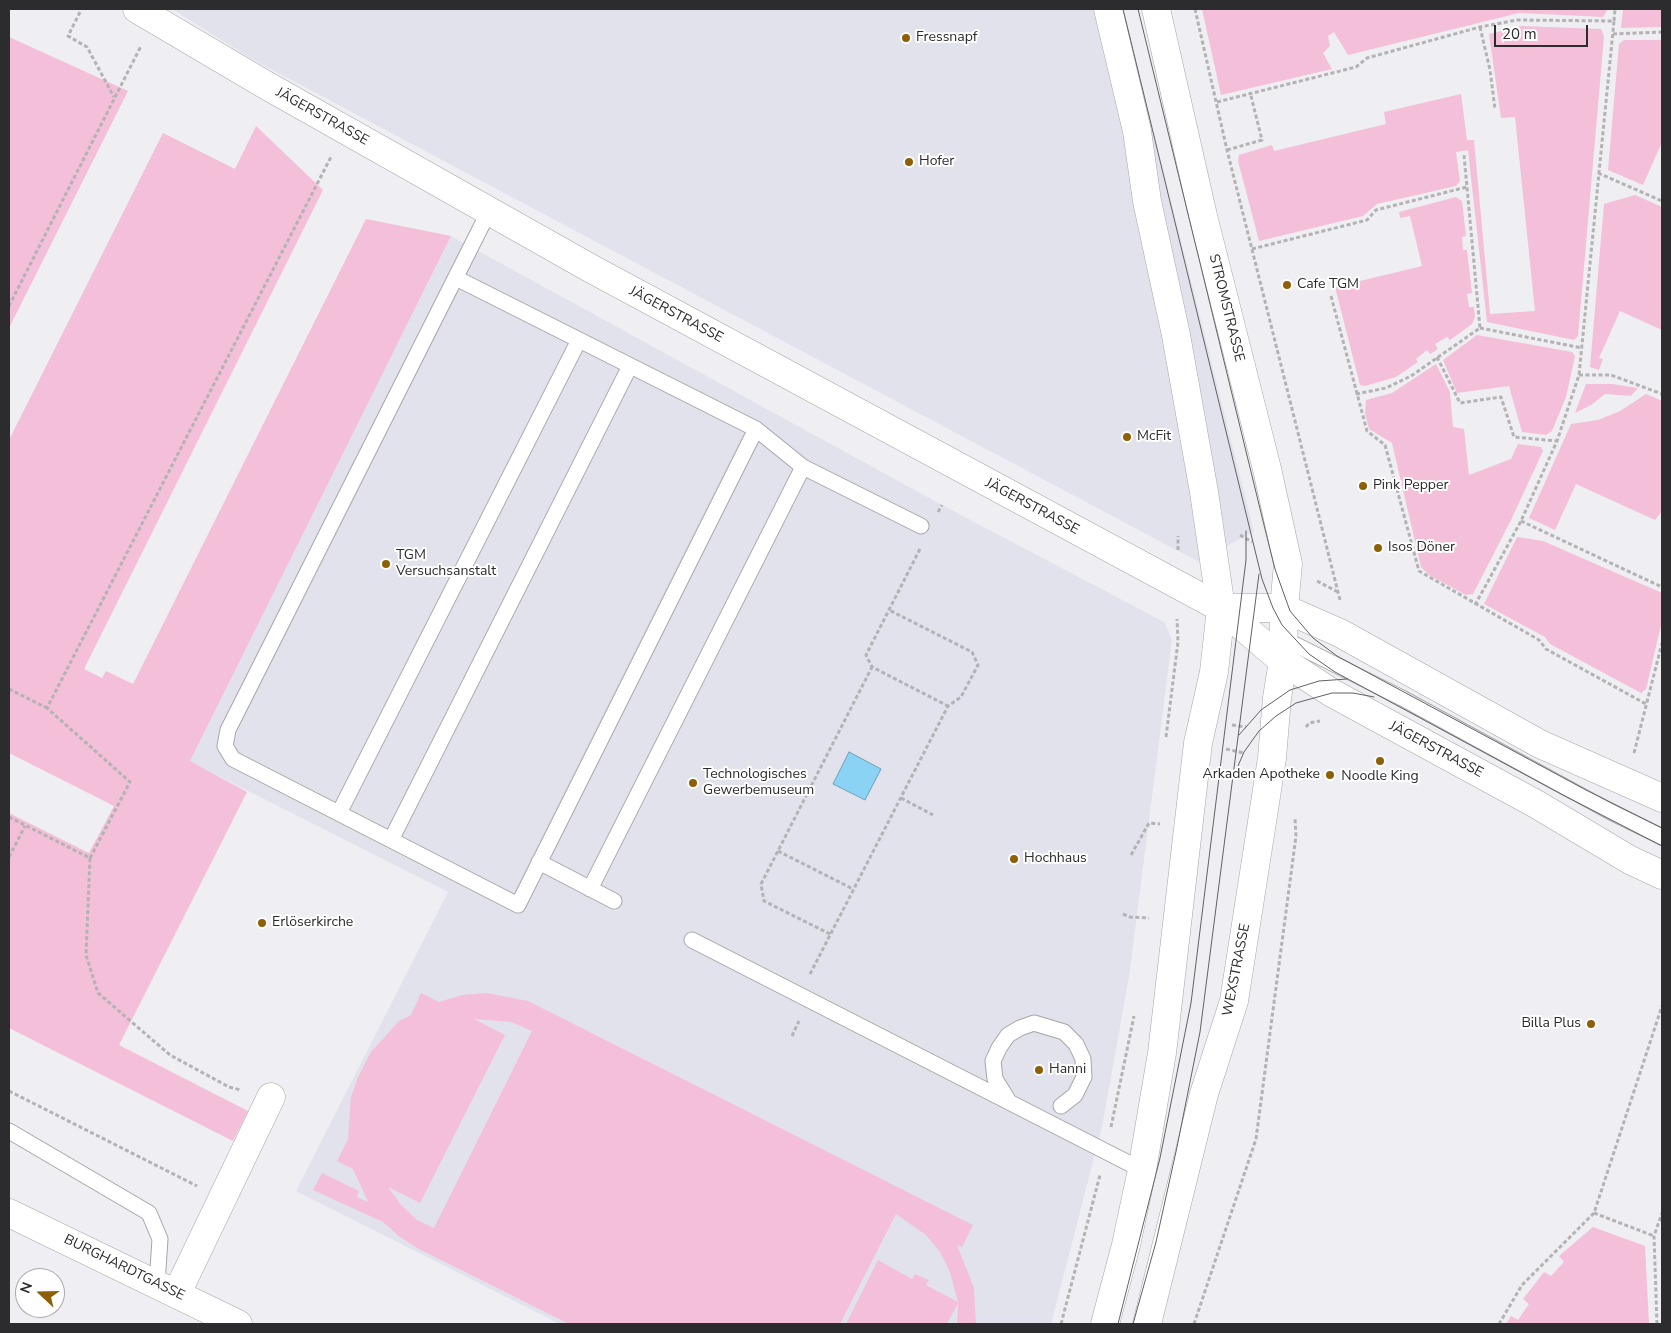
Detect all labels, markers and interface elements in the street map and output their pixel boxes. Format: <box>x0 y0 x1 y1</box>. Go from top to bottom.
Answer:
scale bar <box>1496 15 1590 47</box>
text: 20 m <box>1502 24 1537 44</box>
place label: Fressnapf <box>916 30 977 46</box>
marker: Fressnapf <box>900 32 912 44</box>
street label: JÄGERSTRASSE <box>273 84 371 150</box>
place label: Hofer <box>919 154 954 170</box>
marker: Hofer <box>903 156 915 168</box>
street label: STROMSTRASSE <box>1204 252 1248 364</box>
place label: Cafe TGM <box>1297 277 1359 293</box>
marker: Cafe TGM <box>1281 279 1293 291</box>
street label: JÄGERSTRASSE <box>626 283 726 347</box>
place label: McFit <box>1137 429 1171 445</box>
marker: McFit <box>1121 431 1133 443</box>
street label: JÄGERSTRASSE <box>982 475 1082 539</box>
place label: Pink Pepper <box>1373 478 1448 494</box>
marker: Pink Pepper <box>1357 480 1369 492</box>
place label: Isos Döner <box>1388 540 1455 556</box>
marker: Isos Döner <box>1372 542 1384 554</box>
place label: TGM Versuchsanstalt <box>396 548 496 580</box>
marker: TGM Versuchsanstalt <box>380 558 392 570</box>
street label: JÄGERSTRASSE <box>1386 718 1486 782</box>
marker: Noodle King <box>1374 755 1386 767</box>
place label: Technologisches Gewerbemuseum <box>703 767 814 800</box>
place label: Arkaden Apotheke <box>1203 767 1320 783</box>
marker: Arkaden Apotheke <box>1324 769 1336 781</box>
place label: Noodle King <box>1341 769 1419 785</box>
marker: Technologisches Gewerbemuseum <box>687 777 699 789</box>
place label: Hochhaus <box>1024 851 1087 867</box>
marker: Hochhaus <box>1008 853 1020 865</box>
place label: Erlöserkirche <box>272 915 353 931</box>
marker: Erlöserkirche <box>256 917 268 929</box>
street label: WEXSTRASSE <box>1220 922 1254 1018</box>
place label: Billa Plus <box>1521 1016 1581 1032</box>
marker: Billa Plus <box>1585 1018 1597 1030</box>
place label: Hanni <box>1049 1062 1086 1078</box>
marker: Hanni <box>1033 1064 1045 1076</box>
street label: BURGHARDTGASSE <box>61 1231 187 1305</box>
north arrow <box>15 1268 65 1318</box>
text: N <box>16 1280 37 1296</box>

